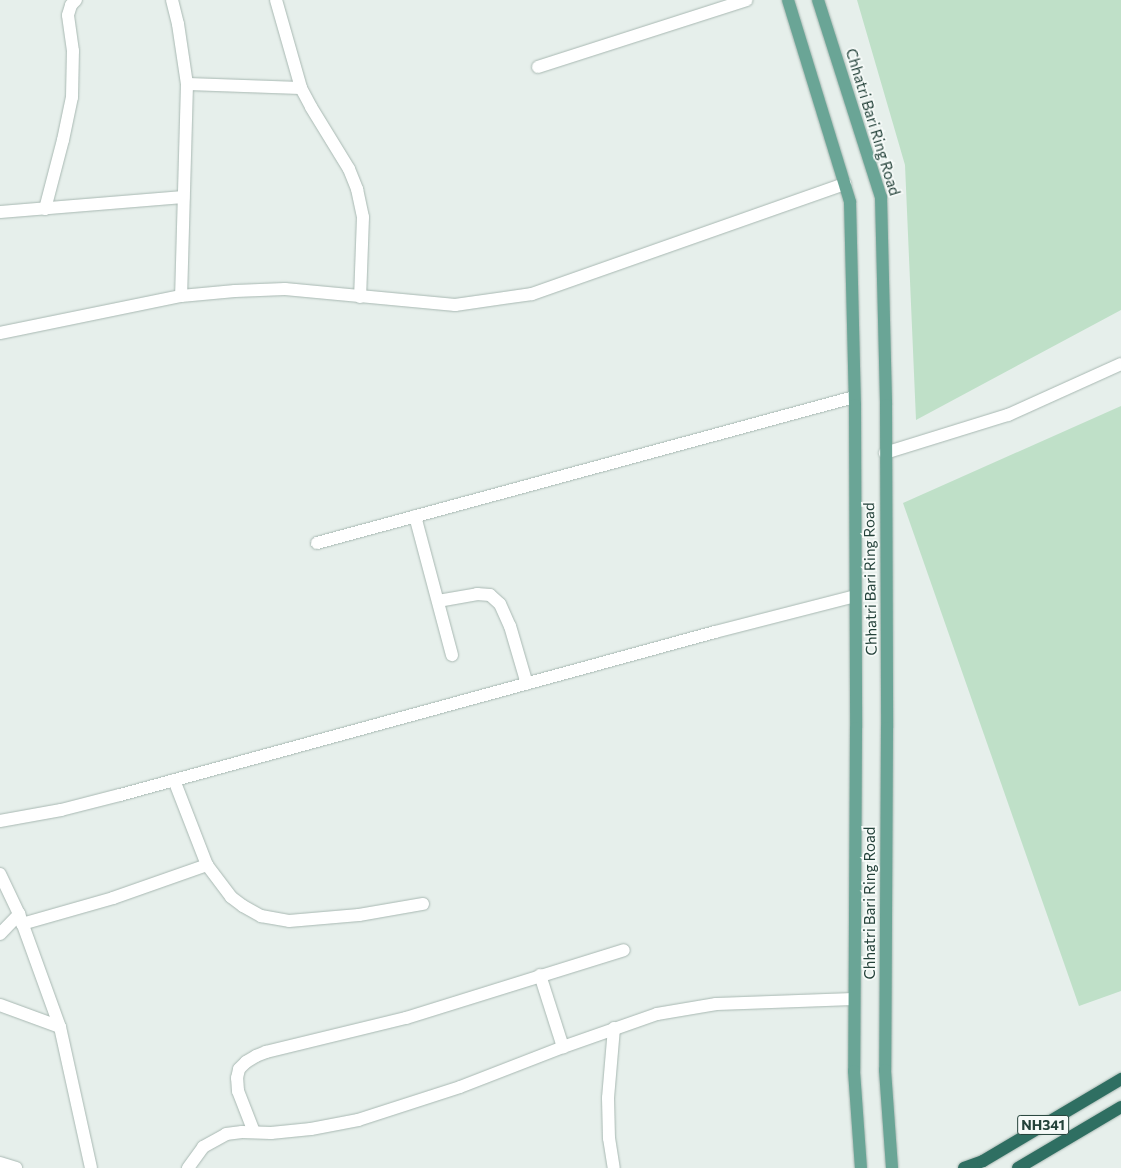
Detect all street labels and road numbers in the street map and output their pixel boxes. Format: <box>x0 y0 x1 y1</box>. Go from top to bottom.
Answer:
street label: Chhatri Bari Ring Road <box>842 46 904 198</box>
street label: Chhatri Bari Ring Road <box>860 502 880 656</box>
street label: Chhatri Bari Ring Road <box>861 827 879 979</box>
road number: NH341 <box>1017 1113 1069 1137</box>

